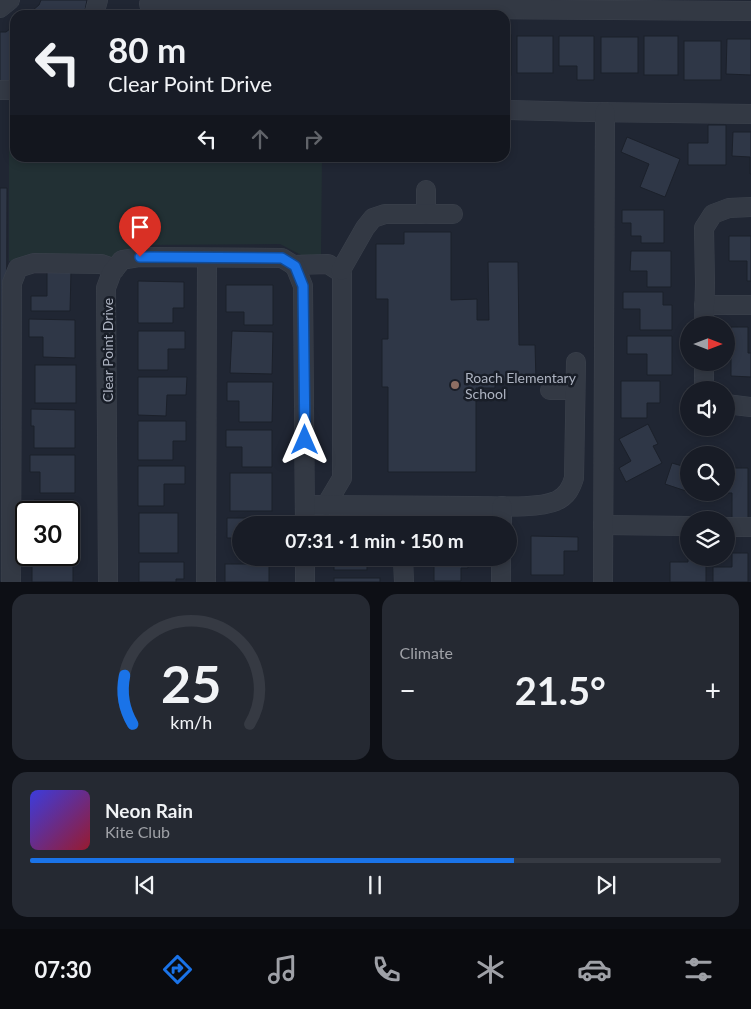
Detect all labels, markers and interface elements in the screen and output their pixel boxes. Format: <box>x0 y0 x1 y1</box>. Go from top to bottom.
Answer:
text: 80 m <box>108 28 186 70</box>
icon: left <box>25 30 90 95</box>
text: Clear Point Drive <box>108 70 272 97</box>
icon: left <box>193 125 221 153</box>
icon: ahead <box>246 125 274 153</box>
icon: right <box>299 125 327 153</box>
pin <box>119 206 161 257</box>
icon: arrive <box>126 213 154 241</box>
street label: Clear Point Drive <box>99 298 116 402</box>
north arrow <box>680 316 735 371</box>
map controls <box>680 316 735 566</box>
place label: Roach Elementary School <box>465 369 577 402</box>
marker: Roach Elementary School <box>449 379 461 391</box>
button: sound <box>680 381 735 436</box>
position arrow <box>278 413 330 465</box>
button: search <box>680 446 735 501</box>
speed limit sign: 30 <box>15 501 80 566</box>
button: layers <box>680 511 735 566</box>
text: 07:31 · 1 min · 150 m <box>285 529 464 552</box>
text: Climate <box>400 643 453 662</box>
text: 25 <box>161 652 221 714</box>
text: 21.5° <box>515 667 606 713</box>
text: − <box>400 673 416 707</box>
text: + <box>705 673 721 707</box>
text: km/h <box>170 711 212 733</box>
text: Neon Rain <box>105 799 193 822</box>
text: Kite Club <box>105 822 170 841</box>
icon: previous <box>131 871 159 899</box>
icon: pause <box>361 871 389 899</box>
icon: next <box>592 871 620 899</box>
icon: directions <box>160 952 195 987</box>
icon: music <box>265 952 300 987</box>
icon: phone <box>369 952 404 987</box>
icon: climate <box>473 952 508 987</box>
icon: car <box>577 952 612 987</box>
icon: filters <box>681 952 716 987</box>
text: 07:30 <box>35 956 91 983</box>

